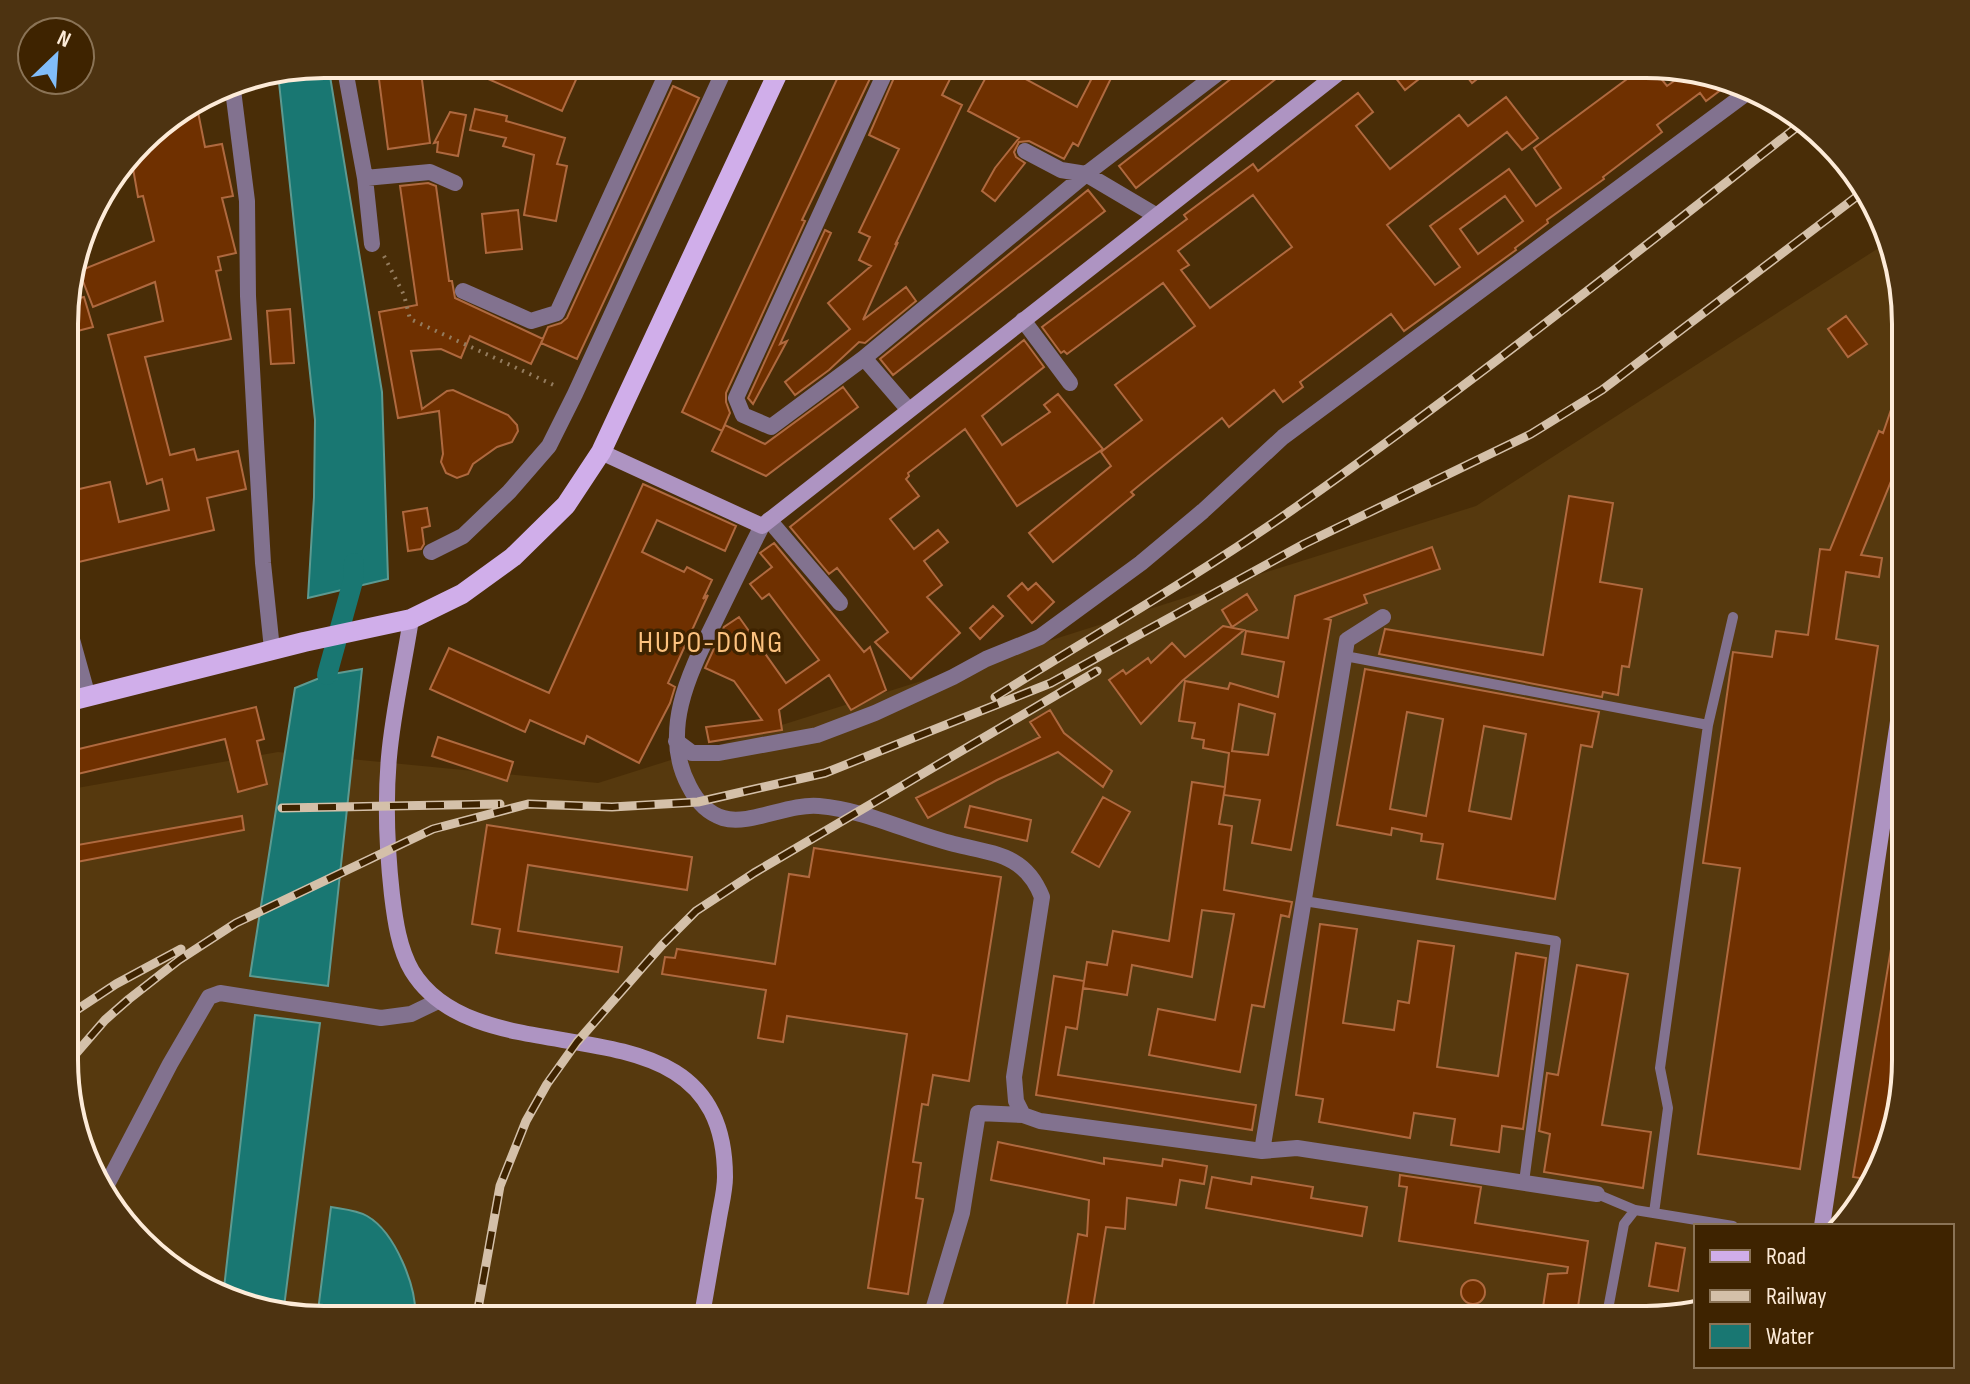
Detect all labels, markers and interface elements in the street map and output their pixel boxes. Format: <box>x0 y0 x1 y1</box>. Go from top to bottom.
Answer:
north arrow <box>16 16 96 96</box>
text: N <box>53 25 75 54</box>
district label: HUPO-DONG <box>638 625 784 661</box>
legend <box>1694 1224 1954 1368</box>
text: Road <box>1766 1242 1806 1271</box>
text: Railway <box>1766 1282 1826 1311</box>
text: Water <box>1766 1322 1814 1351</box>

